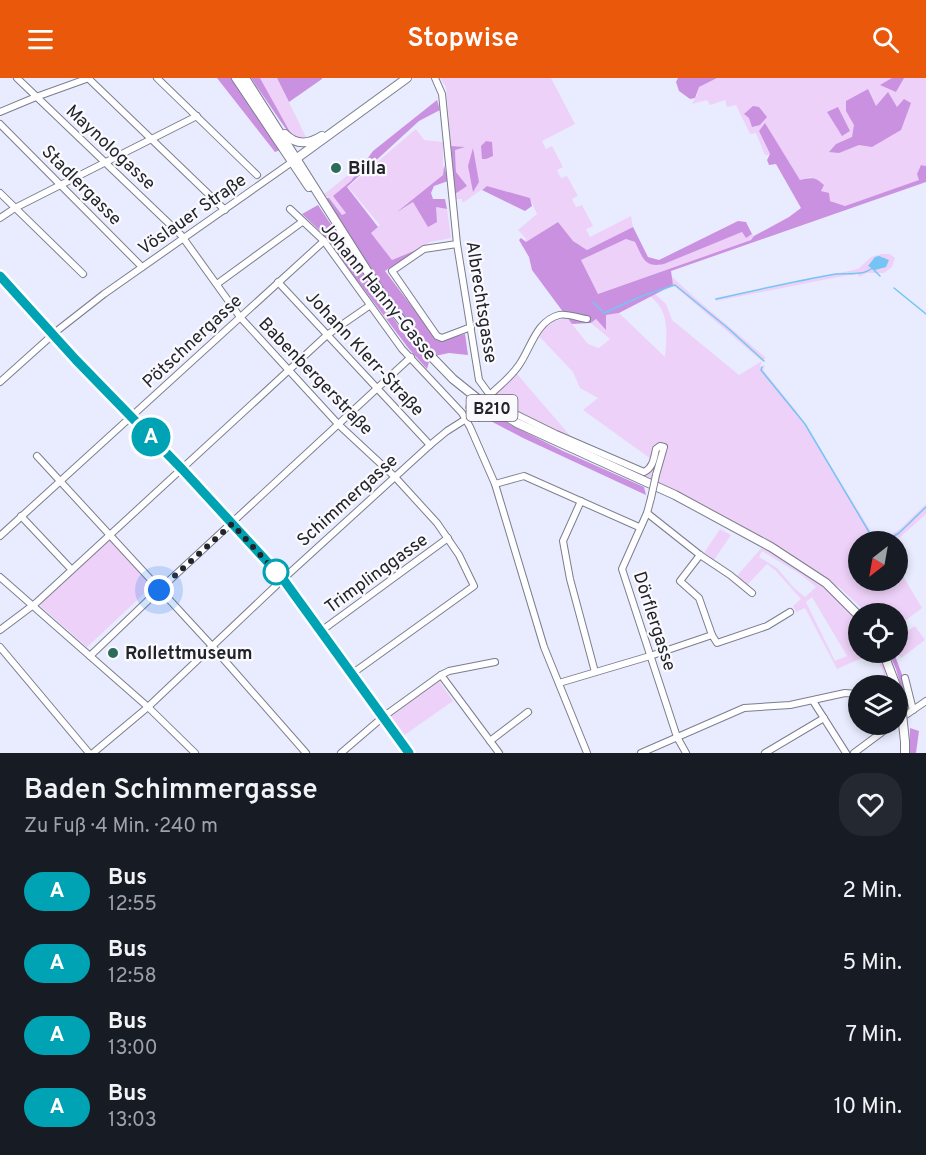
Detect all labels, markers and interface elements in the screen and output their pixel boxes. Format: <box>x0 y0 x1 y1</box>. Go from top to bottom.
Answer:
text: Stopwise <box>407 22 519 56</box>
icon: menu <box>24 23 57 56</box>
icon: search <box>869 23 902 56</box>
street label: Maynologasse <box>60 101 160 196</box>
street label: Stadlergasse <box>36 141 126 231</box>
place label: Billa <box>348 158 386 181</box>
marker: Billa <box>329 161 343 175</box>
street label: Vöslauer Straße <box>134 169 251 261</box>
street label: Johann Hanny-Gasse <box>315 218 441 366</box>
street label: Albrechtsgasse <box>460 239 502 365</box>
street label: Johann Klerr-Straße <box>300 286 428 422</box>
street label: Pötschnergasse <box>138 290 248 394</box>
street label: Babenbergerstraße <box>253 313 377 441</box>
road number: B210 <box>466 395 518 421</box>
line badge: A <box>132 418 170 456</box>
text: A <box>143 424 159 451</box>
street label: Schimmergasse <box>293 450 403 552</box>
street label: Trimplinggasse <box>321 529 433 619</box>
north arrow <box>848 531 908 591</box>
map controls <box>848 531 908 735</box>
unlabelled marker <box>263 559 289 585</box>
street label: Dörflergasse <box>627 569 680 674</box>
your location <box>144 575 174 605</box>
button: locate <box>848 603 908 663</box>
place label: Rollettmuseum <box>125 643 253 666</box>
marker: Rollettmuseum <box>106 646 120 660</box>
button: layers <box>848 675 908 735</box>
text: Baden Schimmergasse <box>24 773 318 809</box>
button: heart <box>839 773 902 836</box>
text: Zu Fuß · 4 Min. · 240 m <box>24 814 218 840</box>
text: Bus <box>108 865 147 892</box>
text: A <box>49 878 65 905</box>
text: 2 Min. <box>843 878 902 905</box>
text: 12:55 <box>108 892 157 918</box>
text: Bus <box>108 937 147 964</box>
text: A <box>49 950 65 977</box>
text: 5 Min. <box>842 950 902 977</box>
text: 12:58 <box>108 964 157 990</box>
text: Bus <box>108 1009 147 1036</box>
text: A <box>49 1022 65 1049</box>
text: 7 Min. <box>845 1022 902 1049</box>
text: 13:00 <box>108 1036 158 1062</box>
text: Bus <box>108 1081 147 1108</box>
text: A <box>49 1094 65 1121</box>
text: 10 Min. <box>834 1094 902 1121</box>
text: 13:03 <box>108 1108 157 1134</box>

